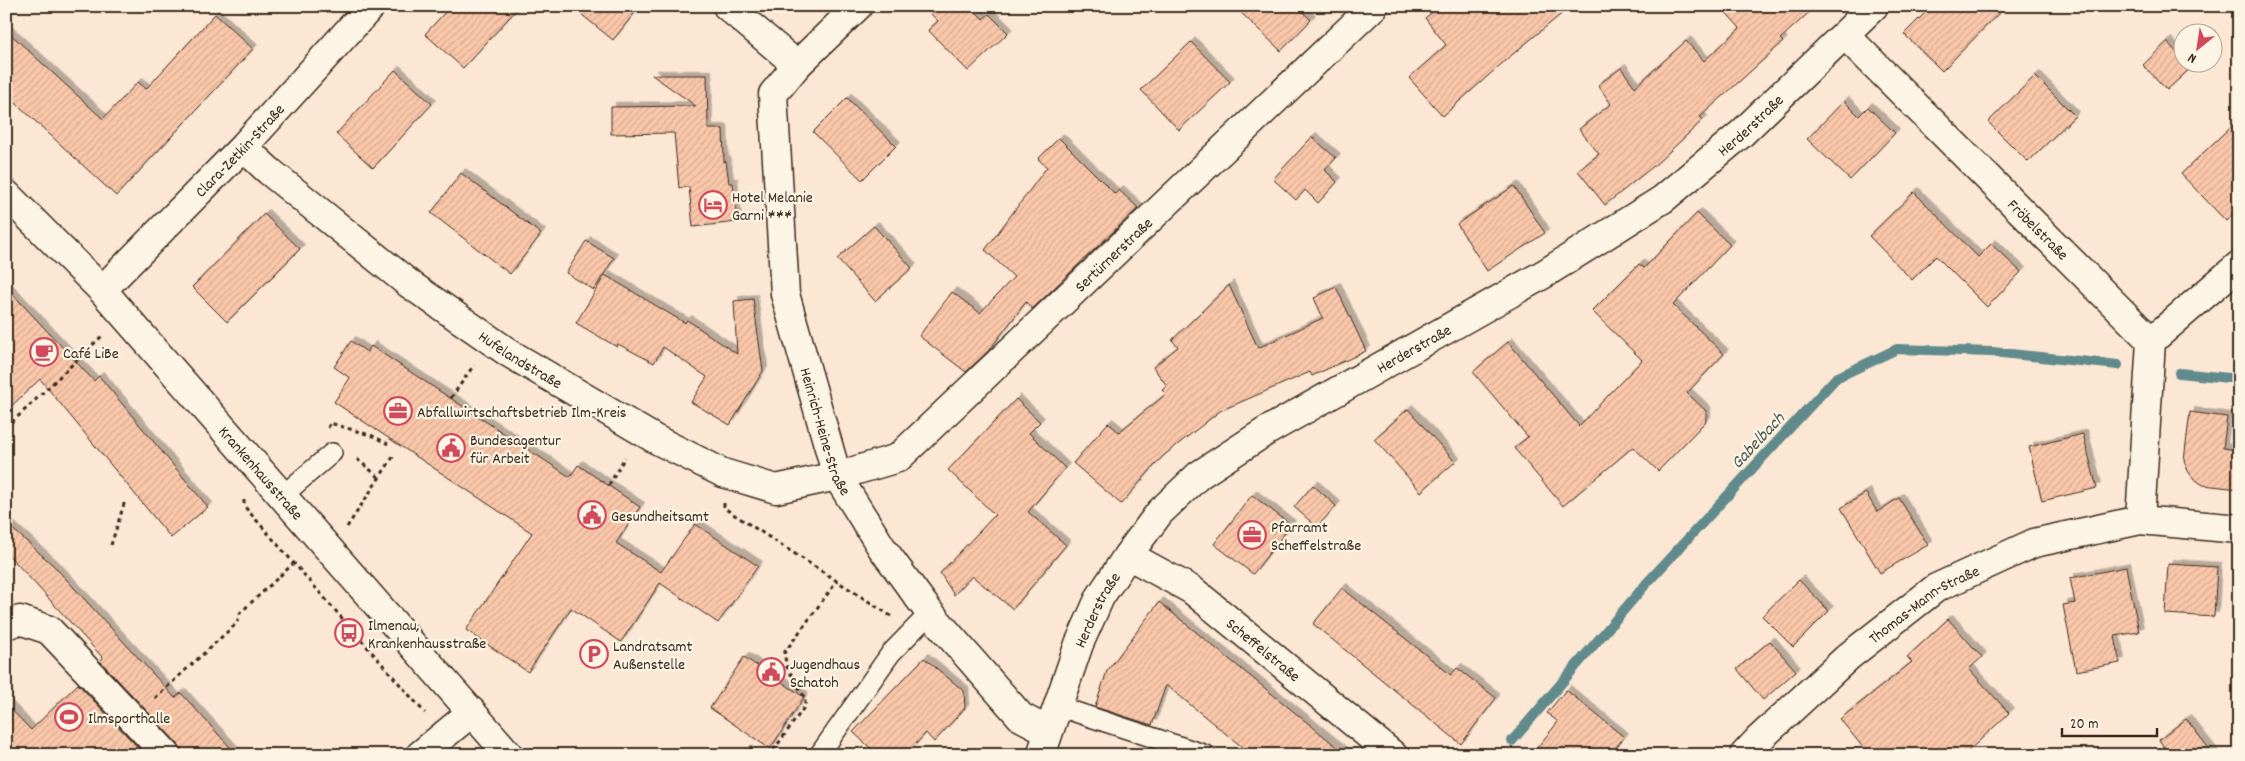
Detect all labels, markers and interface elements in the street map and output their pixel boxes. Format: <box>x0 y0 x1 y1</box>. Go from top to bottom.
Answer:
north arrow <box>2172 22 2222 72</box>
text: N <box>2184 47 2200 68</box>
street label: Herderstraße <box>1713 90 1790 163</box>
street label: Clara-Zetkin-Straße <box>190 99 291 204</box>
place label: Hotel Melanie Garni *** <box>732 187 813 228</box>
hotel icon: Hotel Melanie Garni *** <box>698 190 728 220</box>
street label: Fröbelstraße <box>2001 195 2073 266</box>
street label: Sertürnerstraße <box>1071 213 1159 298</box>
street label: Herderstraße <box>1373 320 1456 380</box>
street label: Hufelandstraße <box>473 326 566 396</box>
cafe icon: Café LiBe <box>29 337 59 367</box>
place label: Café LiBe <box>63 343 119 366</box>
street label: Heinrich-Heine-Straße <box>793 365 855 501</box>
office icon: Abfallwirtschaftsbetrieb Ilm-Kreis <box>383 396 413 426</box>
place label: Abfallwirtschaftsbetrieb Ilm-Kreis <box>417 402 627 425</box>
water label: Gabelbach <box>1726 407 1792 476</box>
street label: Krankenhausstraße <box>212 422 307 526</box>
place label: Bundesagentur für Arbeit <box>470 430 561 471</box>
public building icon: Bundesagentur für Arbeit <box>436 433 466 463</box>
public building icon: Gesundheitsamt <box>577 500 607 530</box>
place label: Gesundheitsamt <box>611 506 709 529</box>
place label: Pfarramt Scheffelstraße <box>1271 517 1361 558</box>
office icon: Pfarramt Scheffelstraße <box>1237 520 1267 550</box>
street label: Thomas-Mann-Straße <box>1864 561 1984 651</box>
street label: Herderstraße <box>1070 568 1127 652</box>
street label: Scheffelstraße <box>1220 613 1305 689</box>
place label: Ilmenau, Krankenhausstraße <box>368 615 486 656</box>
bus stop icon: Ilmenau, Krankenhausstraße <box>334 618 364 648</box>
place label: Landratsamt Außenstelle <box>613 636 693 677</box>
parking icon: Landratsamt Außenstelle <box>579 639 609 669</box>
place label: Jugendhaus Schatoh <box>790 654 860 695</box>
public building icon: Jugendhaus Schatoh <box>756 657 786 687</box>
sports icon: Ilmsporthalle <box>54 702 84 732</box>
scale bar <box>2062 706 2158 738</box>
place label: Ilmsporthalle <box>88 708 170 731</box>
text: 20 m <box>2070 714 2098 736</box>

